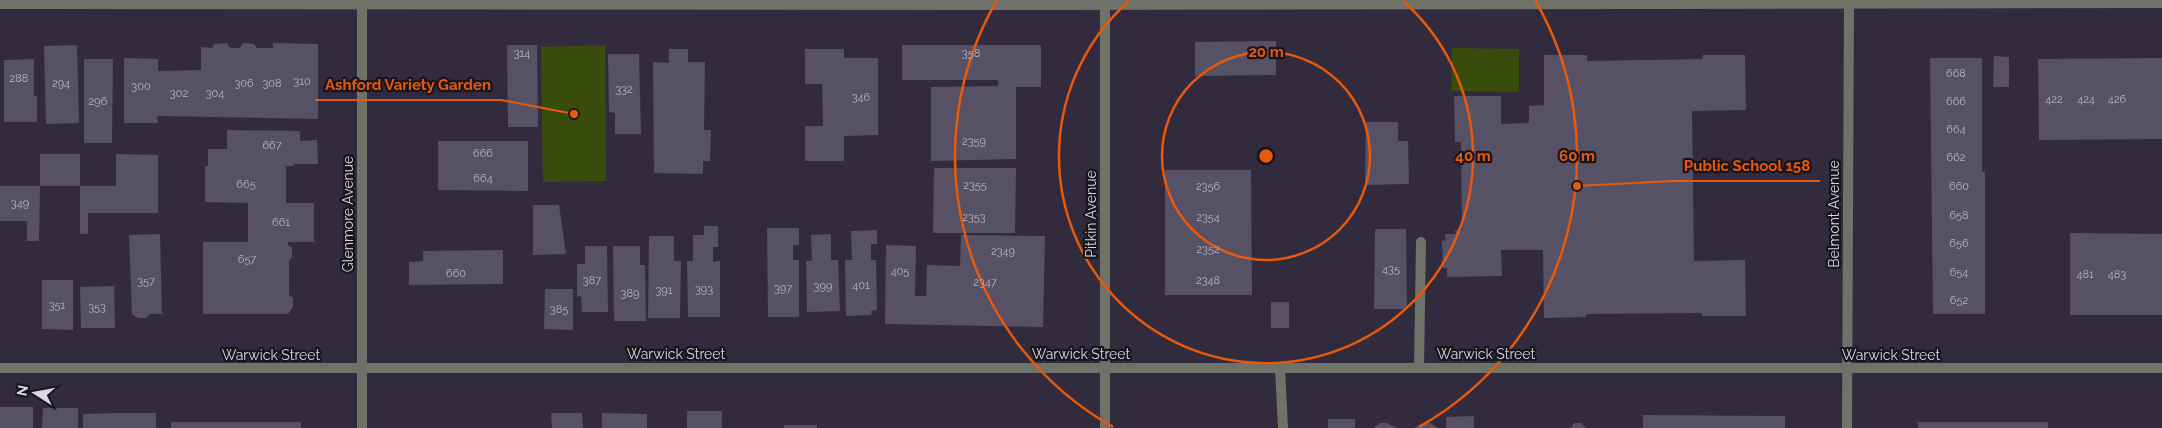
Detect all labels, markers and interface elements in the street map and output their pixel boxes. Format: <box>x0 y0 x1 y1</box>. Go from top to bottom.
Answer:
text: 20 m <box>1248 43 1284 61</box>
house number: 314 <box>514 47 530 60</box>
house number: 358 <box>962 47 980 60</box>
house number: 668 <box>1946 67 1966 80</box>
callout: Ashford Variety Garden <box>315 70 501 100</box>
house number: 288 <box>10 72 28 85</box>
house number: 310 <box>293 75 311 88</box>
text: Ashford Variety Garden <box>325 76 491 94</box>
house number: 294 <box>52 77 70 90</box>
house number: 306 <box>234 77 254 90</box>
house number: 308 <box>262 77 282 90</box>
house number: 300 <box>131 80 151 93</box>
house number: 332 <box>615 83 633 96</box>
house number: 302 <box>170 87 188 100</box>
house number: 304 <box>206 87 224 100</box>
house number: 346 <box>852 91 871 104</box>
house number: 422 <box>2045 93 2063 106</box>
house number: 424 <box>2077 93 2095 106</box>
house number: 426 <box>2108 93 2127 106</box>
house number: 296 <box>89 95 108 108</box>
house number: 666 <box>1946 95 1966 108</box>
house number: 664 <box>1946 123 1966 136</box>
house number: 2359 <box>962 135 986 148</box>
house number: 667 <box>262 139 282 152</box>
house number: 666 <box>473 147 493 160</box>
centre of rings <box>1257 147 1275 165</box>
text: 40 m <box>1455 147 1491 165</box>
text: 60 m <box>1559 147 1595 165</box>
callout: Public School 158 <box>1673 151 1820 181</box>
house number: 662 <box>1947 151 1966 164</box>
street label: Glenmore Avenue <box>340 156 356 272</box>
text: Public School 158 <box>1684 157 1810 175</box>
street label: Belmont Avenue <box>1826 160 1842 268</box>
street label: Pitkin Avenue <box>1083 170 1099 258</box>
house number: 664 <box>473 172 493 185</box>
house number: 665 <box>236 178 256 191</box>
house number: 2355 <box>963 179 987 192</box>
house number: 2356 <box>1196 180 1220 193</box>
house number: 660 <box>1949 180 1969 193</box>
house number: 349 <box>11 197 29 210</box>
house number: 658 <box>1949 209 1969 222</box>
house number: 2353 <box>962 211 986 224</box>
house number: 2354 <box>1196 211 1220 224</box>
house number: 661 <box>272 216 290 229</box>
house number: 656 <box>1949 237 1969 250</box>
house number: 2352 <box>1196 243 1220 256</box>
house number: 2349 <box>991 245 1015 258</box>
house number: 657 <box>238 253 256 266</box>
house number: 435 <box>1382 263 1400 276</box>
house number: 405 <box>891 265 909 278</box>
house number: 654 <box>1950 266 1968 279</box>
house number: 660 <box>446 267 466 280</box>
house number: 481 <box>2076 268 2094 281</box>
house number: 483 <box>2108 268 2126 281</box>
house number: 387 <box>583 274 601 287</box>
house number: 2348 <box>1196 274 1220 287</box>
house number: 357 <box>137 275 155 288</box>
house number: 2347 <box>973 276 997 289</box>
house number: 401 <box>852 279 870 292</box>
house number: 399 <box>814 280 832 293</box>
house number: 397 <box>774 282 792 295</box>
house number: 393 <box>695 283 713 296</box>
house number: 391 <box>655 284 673 297</box>
house number: 389 <box>621 287 639 300</box>
house number: 652 <box>1950 294 1968 307</box>
house number: 351 <box>49 299 66 312</box>
house number: 353 <box>88 301 106 314</box>
house number: 385 <box>550 303 568 316</box>
street label: Warwick Street <box>627 346 725 362</box>
street label: Warwick Street <box>1032 346 1130 362</box>
street label: Warwick Street <box>1437 346 1535 362</box>
street label: Warwick Street <box>222 347 320 363</box>
street label: Warwick Street <box>1842 347 1940 363</box>
north arrow <box>10 368 60 418</box>
text: N <box>13 384 31 397</box>

